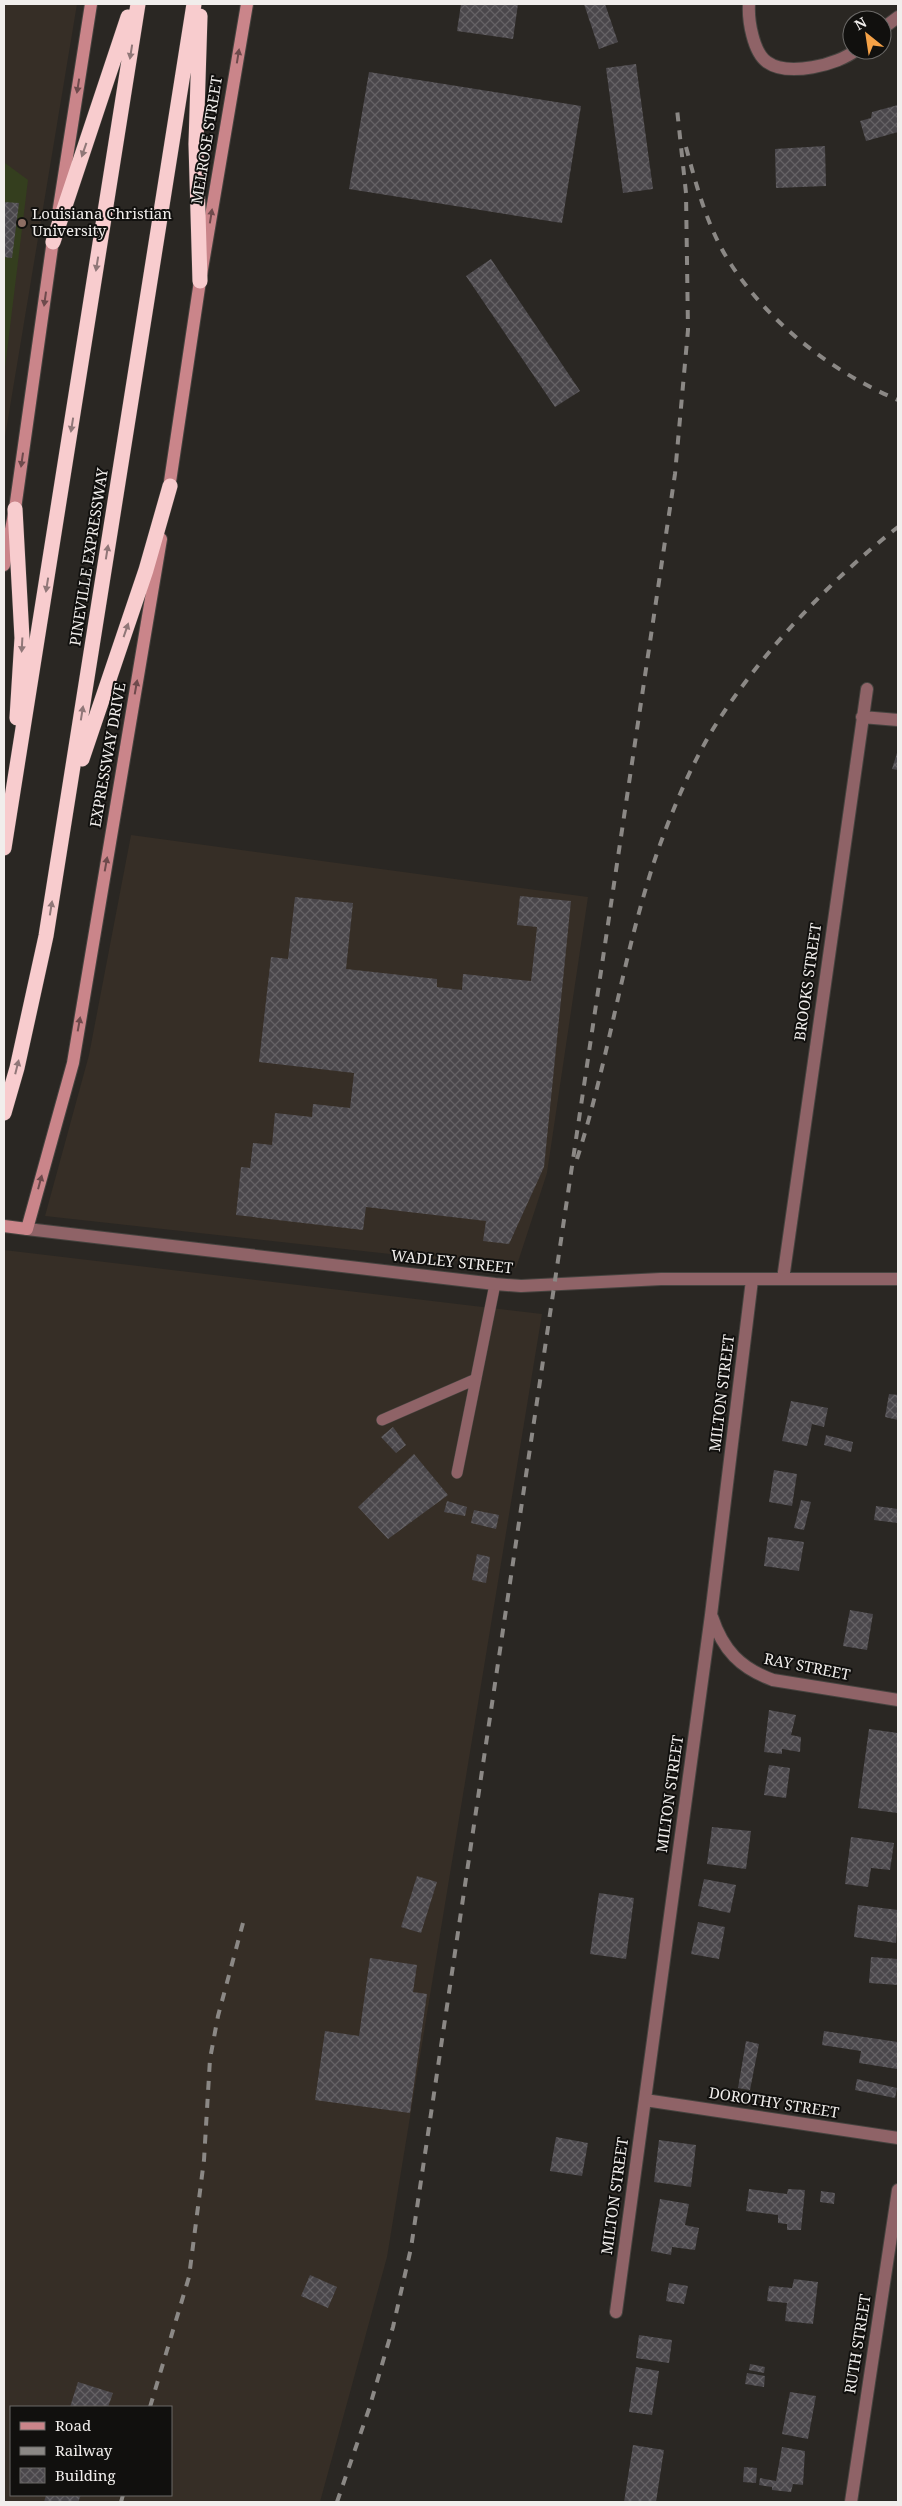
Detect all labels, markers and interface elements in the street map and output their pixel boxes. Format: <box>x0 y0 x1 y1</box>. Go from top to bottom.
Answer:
north arrow <box>842 10 892 60</box>
text: N <box>851 12 870 34</box>
one-way arrow <box>126 44 134 60</box>
one-way arrow <box>234 47 242 63</box>
street label: MELROSE STREET <box>186 74 226 205</box>
one-way arrow <box>73 79 81 95</box>
one-way arrow <box>80 142 87 157</box>
place label: Louisiana Christian University <box>32 203 172 240</box>
one-way arrow <box>208 208 216 224</box>
marker: Louisiana Christian University <box>16 217 28 229</box>
one-way arrow <box>93 257 101 273</box>
one-way arrow <box>41 291 49 307</box>
one-way arrow <box>68 417 76 433</box>
one-way arrow <box>18 452 26 468</box>
street label: PINEVILLE EXPRESSWAY <box>64 466 112 647</box>
one-way arrow <box>104 544 112 560</box>
one-way arrow <box>43 578 51 594</box>
one-way arrow <box>123 622 130 637</box>
one-way arrow <box>17 638 25 654</box>
one-way arrow <box>132 678 140 694</box>
street label: EXPRESSWAY DRIVE <box>84 681 130 829</box>
one-way arrow <box>79 704 87 720</box>
one-way arrow <box>103 856 111 872</box>
one-way arrow <box>47 899 55 915</box>
street label: BROOKS STREET <box>789 922 825 1042</box>
one-way arrow <box>76 1016 84 1032</box>
one-way arrow <box>13 1059 21 1074</box>
one-way arrow <box>36 1174 44 1189</box>
street label: WADLEY STREET <box>390 1245 514 1277</box>
street label: MILTON STREET <box>704 1333 738 1453</box>
street label: RAY STREET <box>762 1648 852 1684</box>
street label: MILTON STREET <box>651 1734 687 1854</box>
street label: DOROTHY STREET <box>708 2082 841 2122</box>
street label: MILTON STREET <box>596 2136 632 2256</box>
street label: RUTH STREET <box>839 2293 875 2395</box>
legend <box>10 2406 172 2496</box>
text: Road <box>55 2415 91 2435</box>
text: Railway <box>55 2440 113 2460</box>
text: Building <box>55 2465 116 2485</box>

